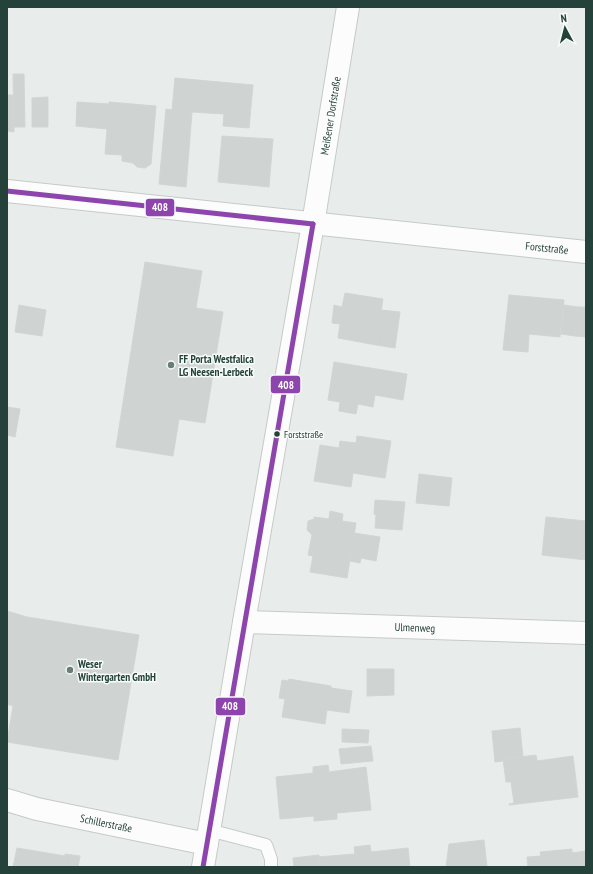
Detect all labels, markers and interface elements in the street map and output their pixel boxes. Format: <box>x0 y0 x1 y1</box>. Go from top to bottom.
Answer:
north arrow <box>545 8 585 48</box>
text: N <box>560 11 568 25</box>
street label: Meißener Dorfstraße <box>317 75 344 156</box>
line badge: 408 <box>145 198 175 217</box>
text: 408 <box>152 200 168 214</box>
street label: Forststraße <box>525 239 570 257</box>
place label: FF Porta Westfalica LG Neesen-Lerbeck <box>179 352 254 379</box>
marker: FF Porta Westfalica LG Neesen-Lerbeck <box>166 360 176 370</box>
line badge: 408 <box>270 375 301 394</box>
text: 408 <box>278 378 294 392</box>
place label: Forststraße <box>284 428 323 441</box>
marker: Forststraße <box>272 429 282 439</box>
street label: Ulmenweg <box>394 620 436 635</box>
place label: Weser Wintergarten GmbH <box>77 657 156 684</box>
marker: Weser Wintergarten GmbH <box>65 665 75 675</box>
line badge: 408 <box>215 697 246 716</box>
text: 408 <box>222 699 238 713</box>
street label: Schillerstraße <box>79 811 134 836</box>

